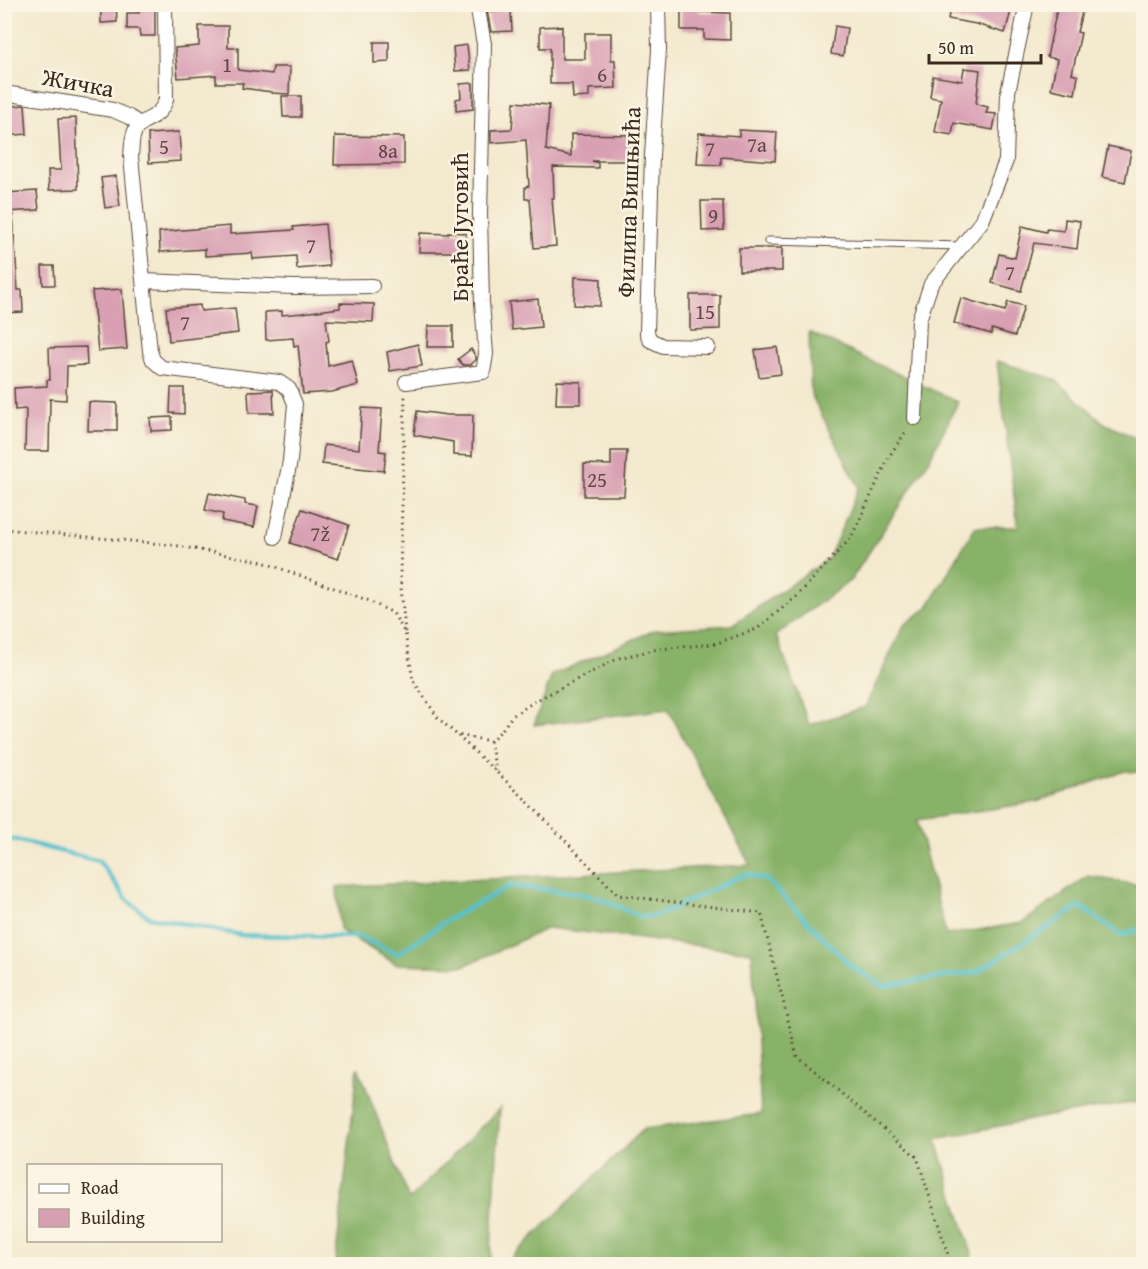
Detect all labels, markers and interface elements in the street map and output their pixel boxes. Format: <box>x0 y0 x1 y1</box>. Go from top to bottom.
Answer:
scale bar <box>929 27 1042 65</box>
text: 50 m <box>938 34 974 61</box>
house number: 1 <box>222 49 232 80</box>
street label: Жичка <box>38 59 117 106</box>
house number: 6 <box>597 59 607 90</box>
street label: Филипа Вишњића <box>608 105 649 298</box>
house number: 7a <box>747 129 767 160</box>
house number: 5 <box>159 131 169 162</box>
house number: 7 <box>705 133 715 164</box>
house number: 8a <box>378 135 398 166</box>
street label: Браће Југовић <box>442 152 477 302</box>
house number: 9 <box>708 200 718 231</box>
house number: 7 <box>306 230 316 261</box>
house number: 7 <box>1005 257 1015 288</box>
house number: 15 <box>695 296 715 327</box>
house number: 7 <box>180 307 190 338</box>
house number: 25 <box>587 464 607 495</box>
house number: 7ž <box>310 518 330 549</box>
legend <box>27 1164 222 1242</box>
text: Road <box>81 1174 119 1201</box>
text: Building <box>81 1204 145 1231</box>

